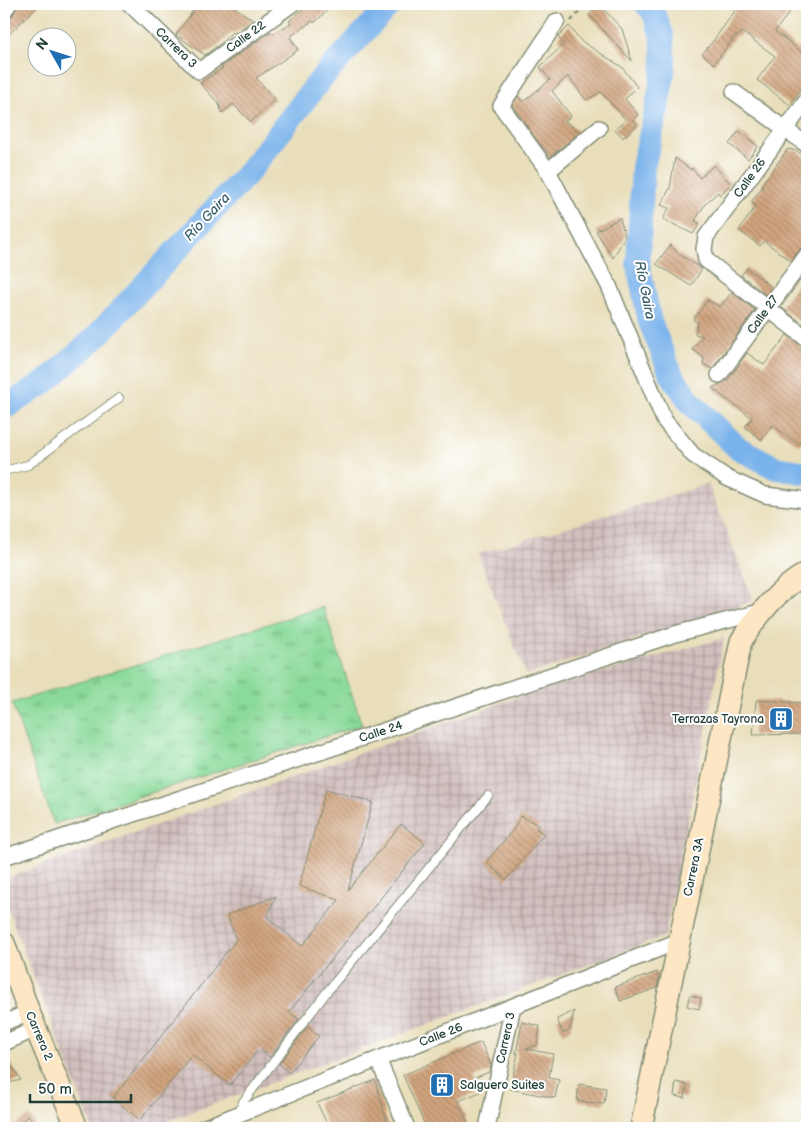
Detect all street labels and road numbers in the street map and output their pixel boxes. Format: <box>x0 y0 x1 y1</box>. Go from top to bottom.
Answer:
street label: Calle 22 <box>223 18 269 56</box>
street label: Carrera 3 <box>152 24 200 72</box>
street label: Calle 26 <box>731 155 769 201</box>
street label: Calle 27 <box>744 293 782 337</box>
street label: Calle 24 <box>357 718 405 746</box>
street label: Carrera 3A <box>680 836 708 898</box>
street label: Carrera 2 <box>22 1009 56 1063</box>
street label: Carrera 3 <box>493 1011 519 1065</box>
street label: Calle 26 <box>417 1020 465 1050</box>

